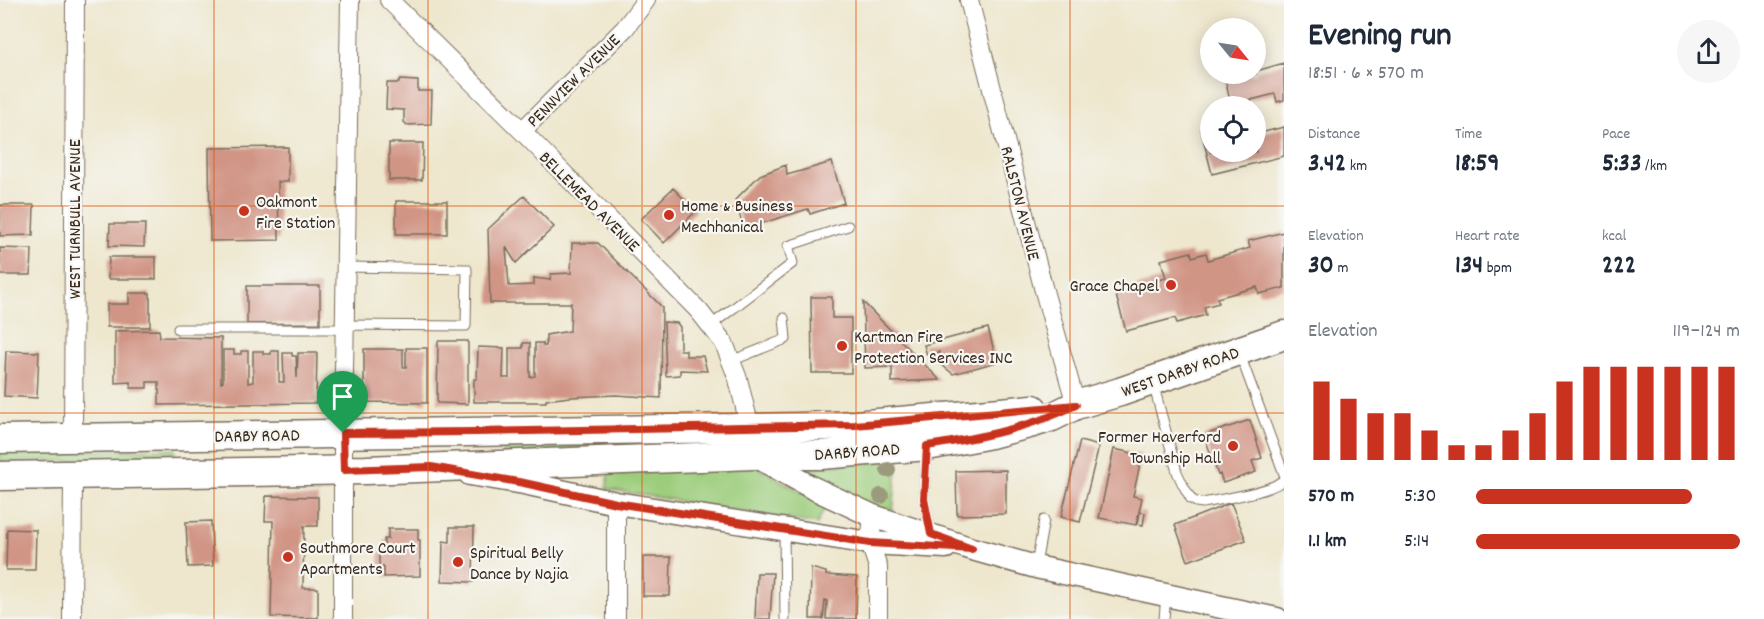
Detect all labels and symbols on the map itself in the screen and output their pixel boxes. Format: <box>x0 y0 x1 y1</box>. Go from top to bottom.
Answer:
north arrow <box>1200 18 1266 84</box>
street label: PENNVIEW AVENUE <box>522 29 627 134</box>
street label: WEST TURNBULL AVENUE <box>64 139 89 299</box>
street label: RALSTON AVENUE <box>992 144 1045 263</box>
street label: BELLEMEAD AVENUE <box>532 147 644 259</box>
place label: Oakmont Fire Station <box>256 191 335 237</box>
place label: Home & Business Mechhanical <box>681 195 793 241</box>
marker: Oakmont Fire Station <box>237 204 251 218</box>
marker: Home & Business Mechhanical <box>662 208 676 222</box>
place label: Grace Chapel <box>1069 275 1160 300</box>
marker: Grace Chapel <box>1164 278 1178 292</box>
place label: Kartman Fire Protection Services INC <box>854 326 1013 372</box>
marker: Kartman Fire Protection Services INC <box>835 339 849 353</box>
street label: WEST DARBY ROAD <box>1119 342 1243 405</box>
pin <box>317 371 368 433</box>
street label: DARBY ROAD <box>214 424 300 451</box>
place label: Former Haverford Township Hall <box>1098 426 1222 472</box>
street label: DARBY ROAD <box>814 438 901 469</box>
marker: Former Haverford Township Hall <box>1226 439 1240 453</box>
place label: Southmore Court Apartments <box>300 537 416 583</box>
place label: Spiritual Belly Dance by Najia <box>470 542 569 588</box>
marker: Southmore Court Apartments <box>281 550 295 564</box>
marker: Spiritual Belly Dance by Najia <box>451 555 465 569</box>

